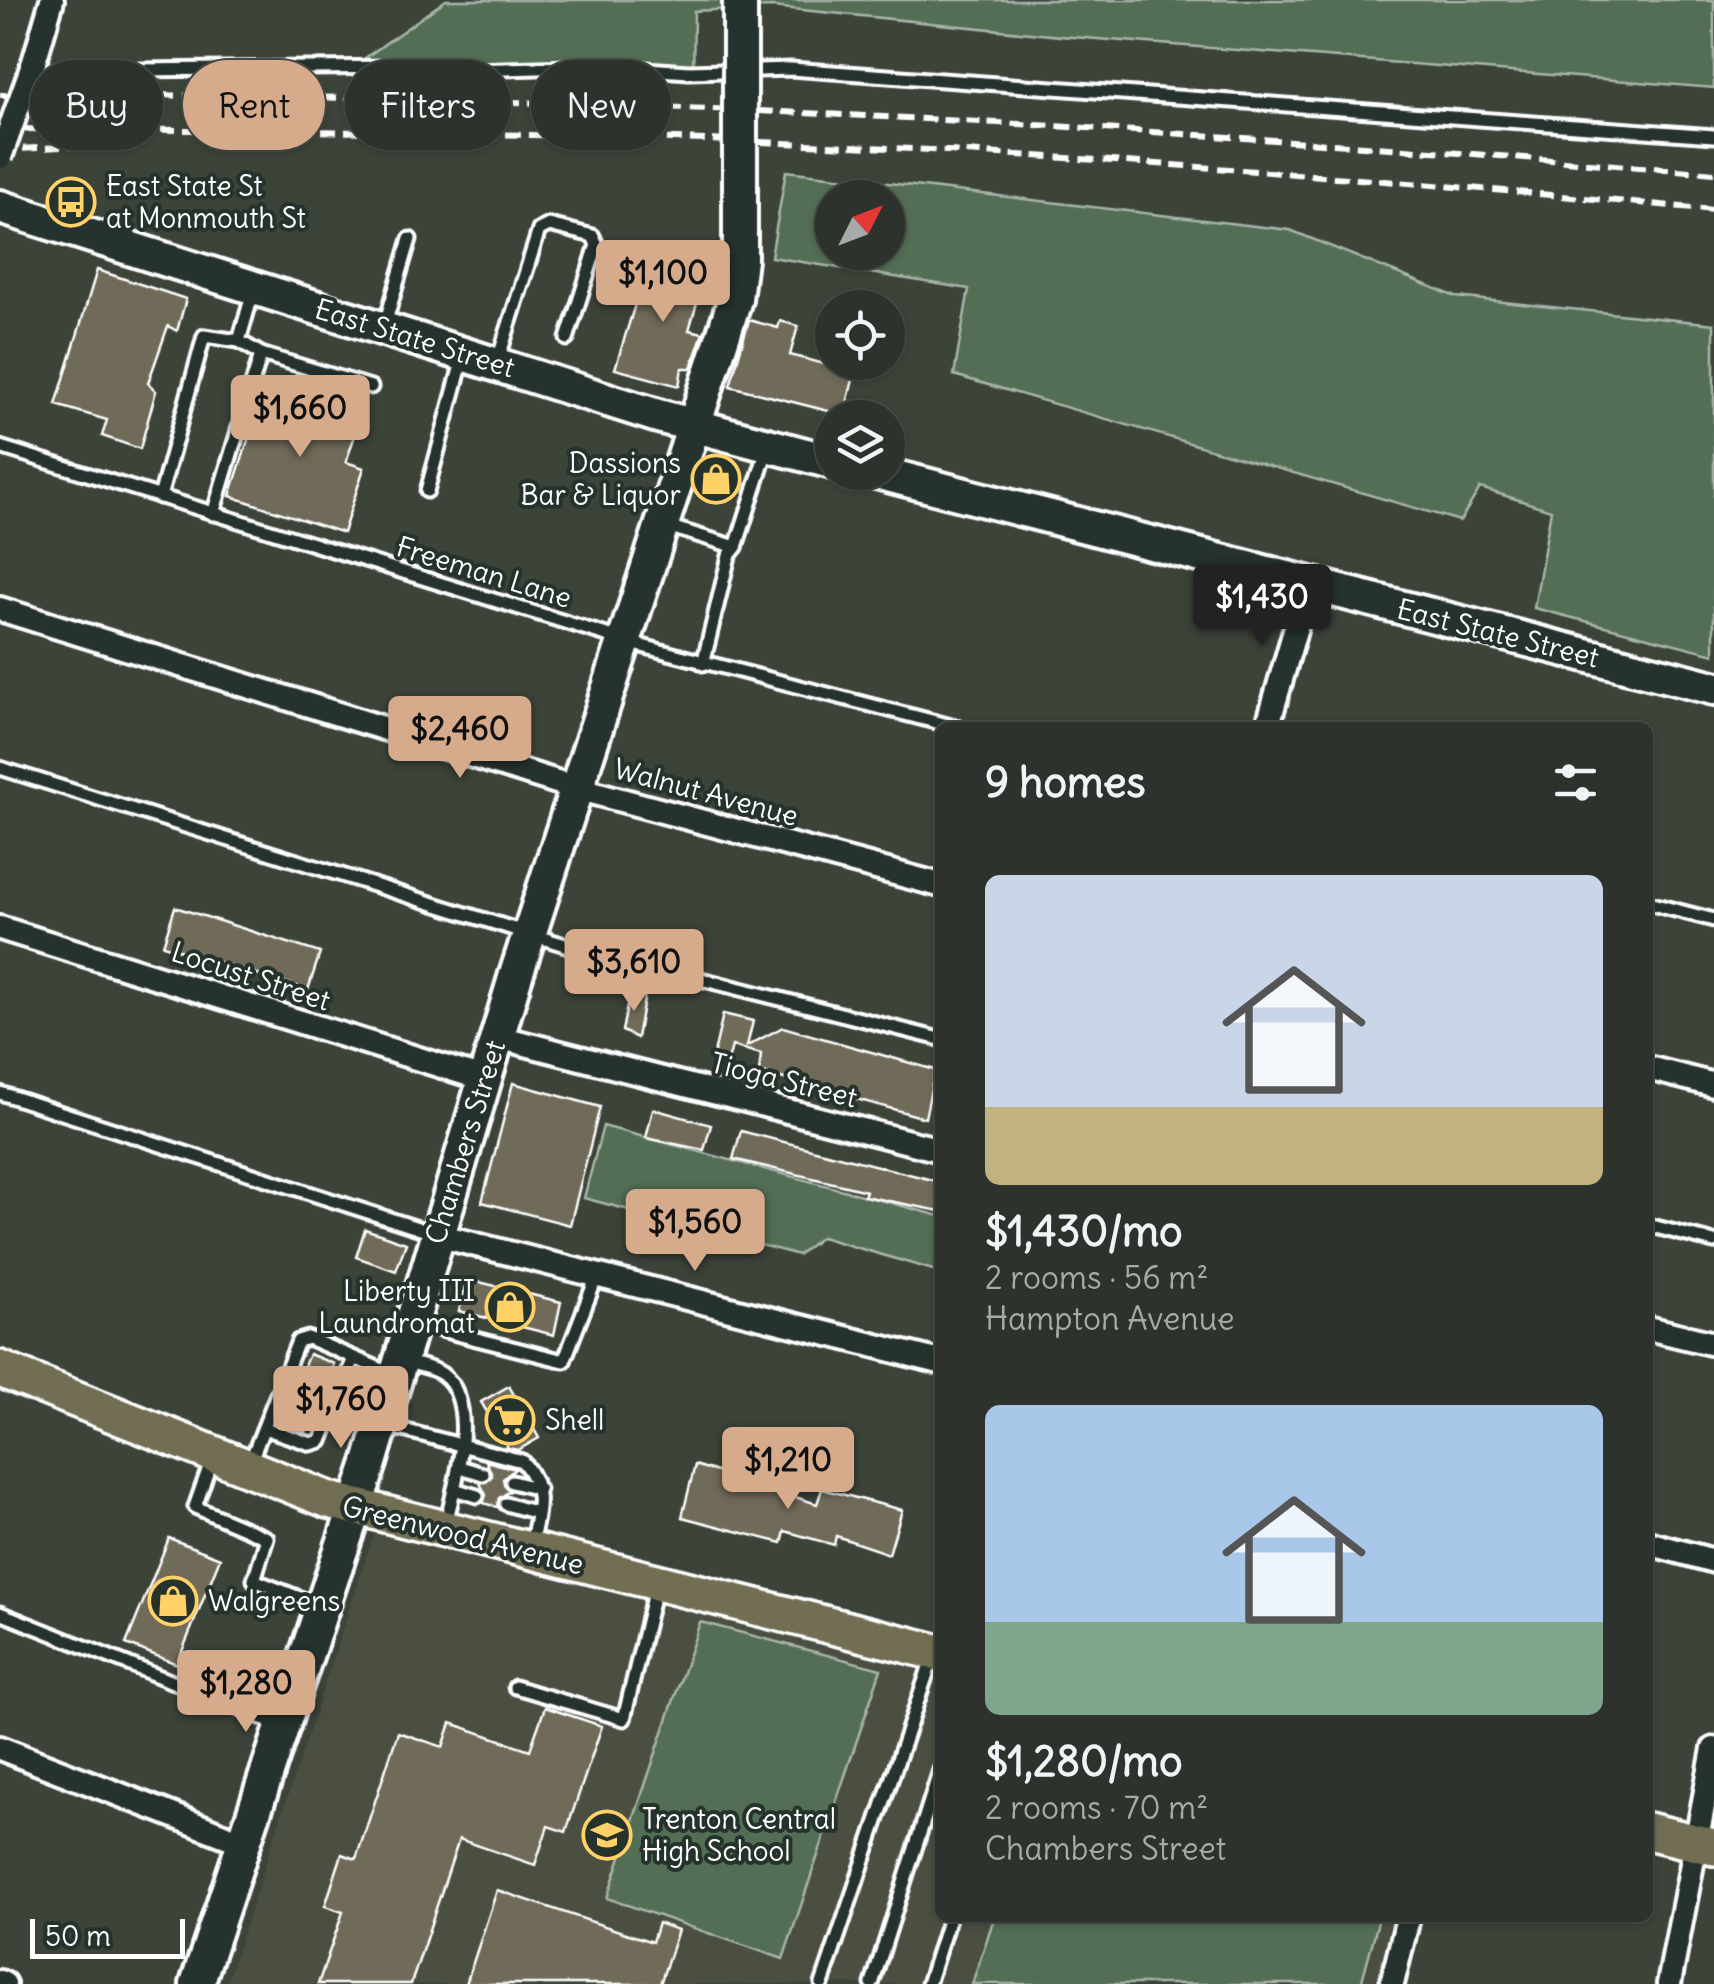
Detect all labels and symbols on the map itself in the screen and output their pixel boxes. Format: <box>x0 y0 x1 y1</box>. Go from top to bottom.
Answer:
place label: East State St at Monmouth St <box>106 168 306 236</box>
bus stop icon: East State St at Monmouth St <box>45 176 97 228</box>
north arrow <box>815 180 905 270</box>
pin: $1,100 <box>582 240 744 325</box>
street label: East State Street <box>311 291 519 385</box>
pin: $1,660 <box>219 375 381 460</box>
place label: Dassions Bar & Liquor <box>520 445 681 513</box>
shop icon: Dassions Bar & Liquor <box>690 453 742 505</box>
street label: Freeman Lane <box>392 528 576 616</box>
pin: $1,430 <box>1181 564 1343 649</box>
street label: East State Street <box>1393 590 1603 676</box>
pin: $2,460 <box>379 696 541 781</box>
street label: Walnut Avenue <box>610 750 802 834</box>
pin: $3,610 <box>553 929 715 1014</box>
street label: Locust Street <box>167 933 335 1019</box>
street label: Chambers Street <box>417 1036 513 1248</box>
street label: Tioga Street <box>707 1044 861 1116</box>
pin: $1,560 <box>614 1189 776 1274</box>
place label: Liberty III Laundromat <box>318 1273 475 1341</box>
shop icon: Liberty III Laundromat <box>484 1281 536 1333</box>
pin: $1,760 <box>260 1366 422 1451</box>
supermarket icon: Shell <box>484 1394 536 1446</box>
place label: Shell <box>545 1402 604 1438</box>
pin: $1,210 <box>707 1427 869 1512</box>
street label: Greenwood Avenue <box>339 1488 587 1582</box>
shop icon: Walgreens <box>147 1575 199 1627</box>
place label: Walgreens <box>208 1583 340 1619</box>
pin: $1,280 <box>165 1650 327 1735</box>
place label: Trenton Central High School <box>642 1801 836 1869</box>
school or university icon: Trenton Central High School <box>581 1809 633 1861</box>
scale bar <box>30 1914 185 1958</box>

